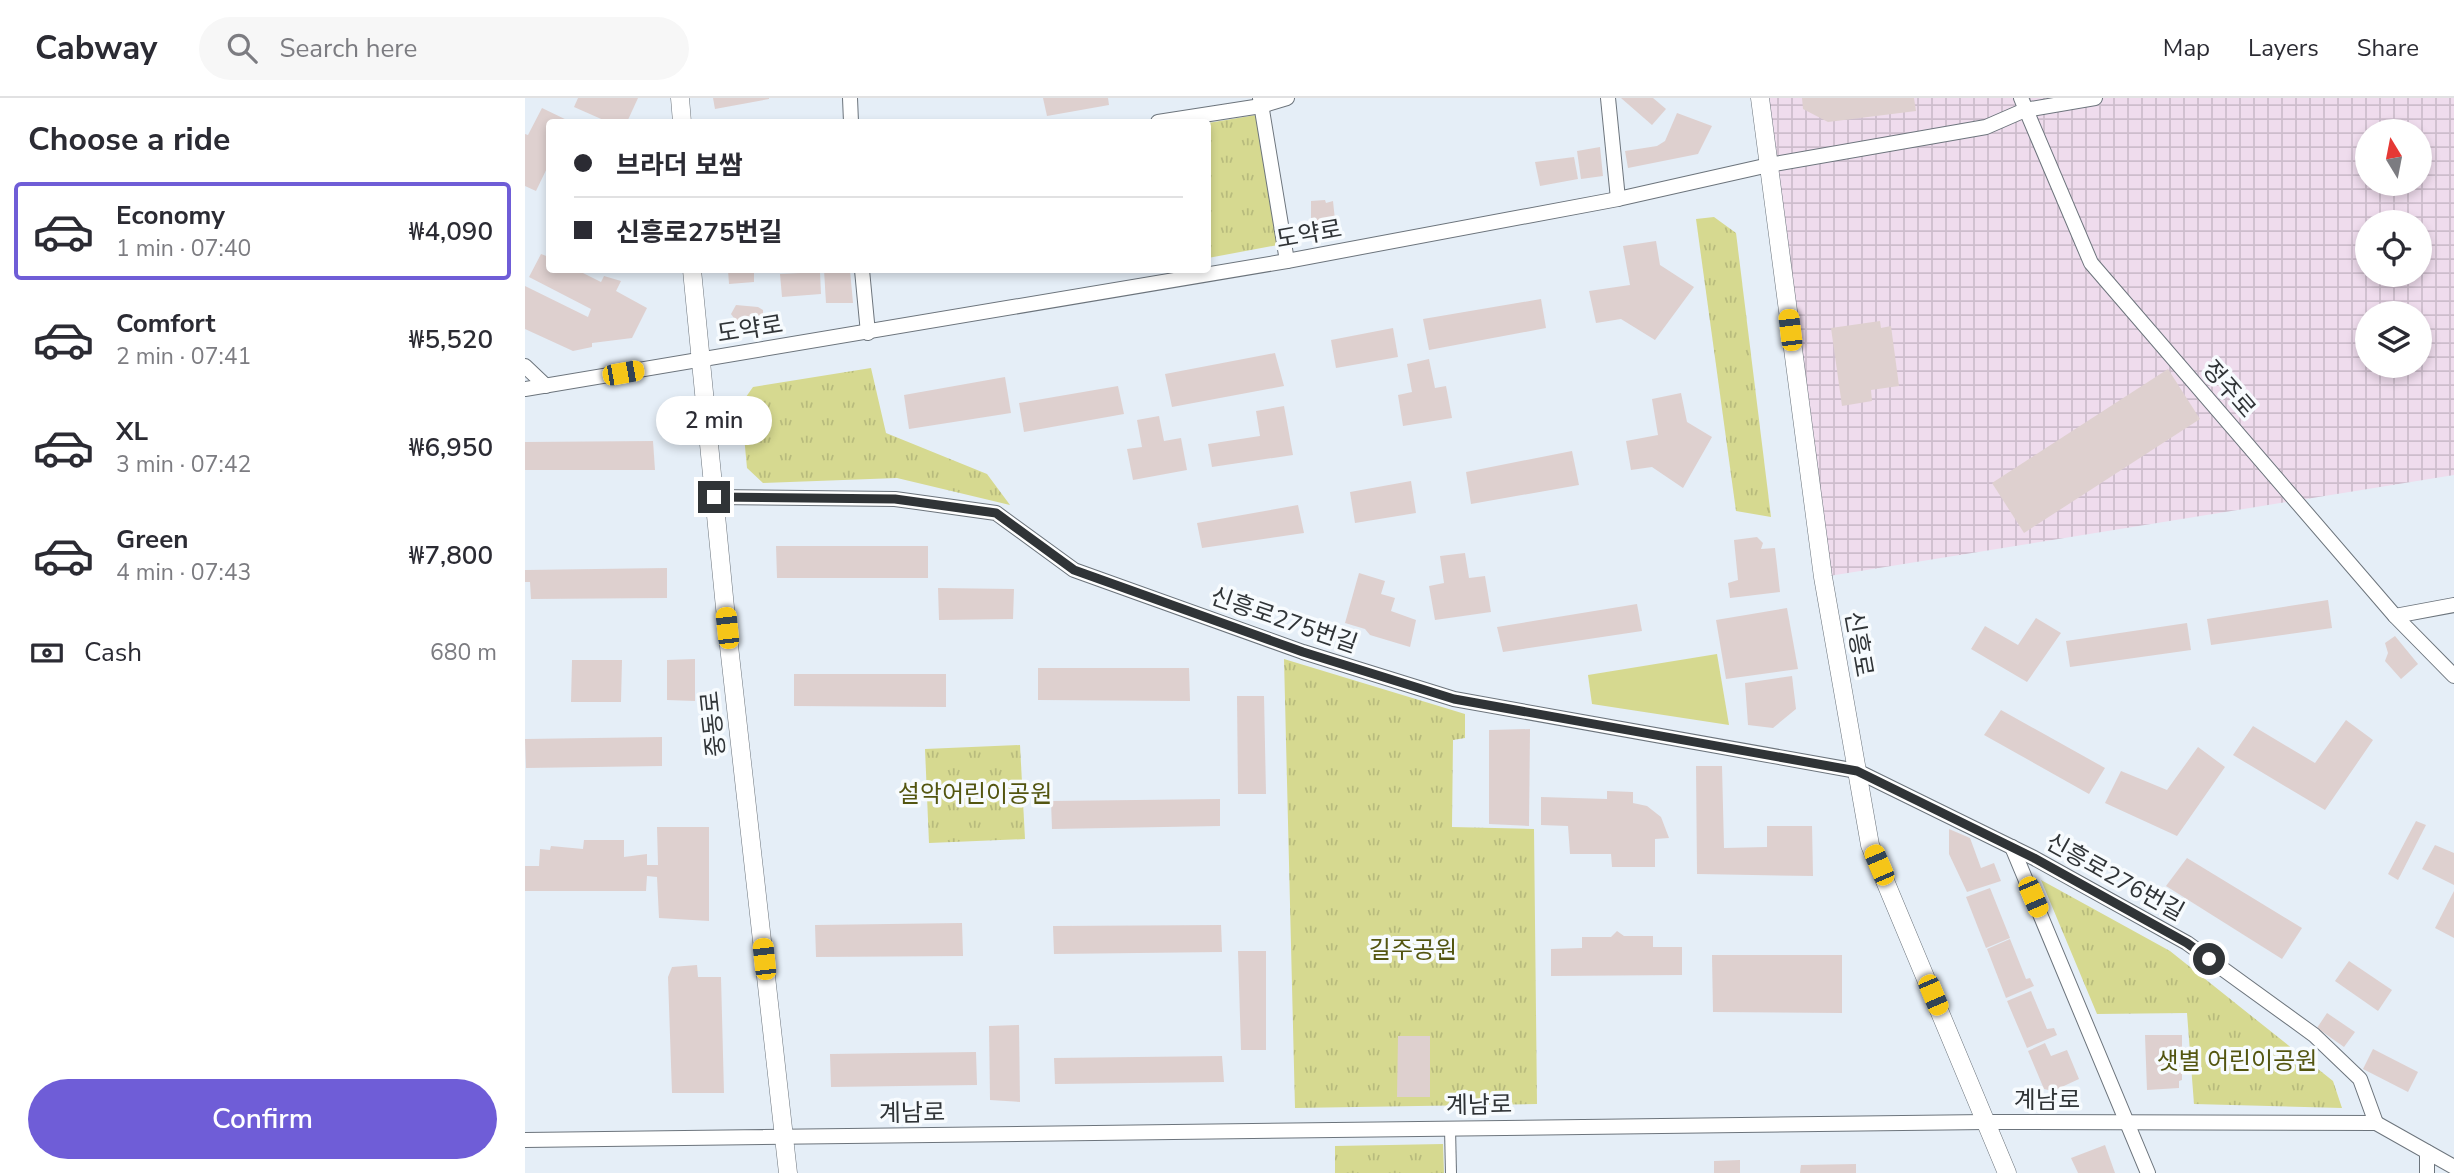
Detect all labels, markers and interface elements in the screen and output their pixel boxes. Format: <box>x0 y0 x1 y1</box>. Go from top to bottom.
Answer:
search box <box>199 17 689 80</box>
text: Cabway <box>35 26 157 71</box>
icon: search <box>223 29 261 67</box>
text: Search here <box>279 31 417 66</box>
text: Map <box>2163 32 2210 64</box>
text: Layers <box>2248 32 2319 64</box>
text: Share <box>2357 32 2419 64</box>
text: Choose a ride <box>28 118 230 161</box>
north arrow <box>2355 119 2433 196</box>
map controls <box>2355 119 2432 378</box>
text: 브라더 보쌈 <box>616 148 743 183</box>
text: Economy <box>116 198 225 233</box>
icon: car <box>32 200 95 263</box>
button: locate <box>2355 210 2432 287</box>
street label: 도약로 <box>1274 212 1344 256</box>
text: ₩4,090 <box>409 214 493 249</box>
text: 신흥로275번길 <box>616 215 782 250</box>
text: 1 min · 07:40 <box>116 233 251 264</box>
button: layers <box>2355 301 2432 378</box>
text: Comfort <box>116 306 216 341</box>
icon: car <box>32 308 95 371</box>
street label: 도약로 <box>715 308 785 350</box>
car <box>1778 308 1803 352</box>
text: ₩5,520 <box>409 322 493 357</box>
text: 2 min · 07:41 <box>116 341 251 372</box>
street label: 정주로 <box>2195 354 2263 424</box>
car <box>601 359 646 387</box>
callout: 2 min <box>656 396 772 444</box>
text: 2 min <box>685 405 743 436</box>
text: XL <box>116 414 148 449</box>
icon: car <box>32 416 95 479</box>
text: ₩6,950 <box>409 430 493 465</box>
text: 3 min · 07:42 <box>116 449 251 480</box>
route end <box>698 481 730 513</box>
text: Green <box>116 522 189 557</box>
icon: car <box>32 524 95 587</box>
text: ₩7,800 <box>409 538 493 573</box>
text: 4 min · 07:43 <box>116 557 251 588</box>
street label: 신흥로275번길 <box>1206 580 1362 660</box>
car <box>715 606 740 650</box>
street label: 신흥로 <box>1837 609 1881 679</box>
icon: cash <box>28 634 66 672</box>
text: Cash <box>84 635 142 670</box>
text: 680 m <box>430 637 497 668</box>
street label: 중동로 <box>694 689 732 759</box>
park label: 설악어린이공원 <box>898 778 1052 810</box>
street label: 신흥로276번길 <box>2040 826 2190 928</box>
car <box>1862 842 1897 888</box>
car <box>2016 874 2051 920</box>
park label: 길주공원 <box>1369 934 1457 966</box>
car <box>752 937 777 981</box>
route start <box>2193 943 2225 975</box>
car <box>1916 972 1951 1018</box>
park label: 샛별 어린이공원 <box>2157 1045 2317 1077</box>
button: Confirm <box>28 1079 497 1159</box>
street label: 계남로 <box>2014 1084 2080 1116</box>
street label: 계남로 <box>1446 1088 1512 1122</box>
street label: 계남로 <box>879 1096 945 1130</box>

